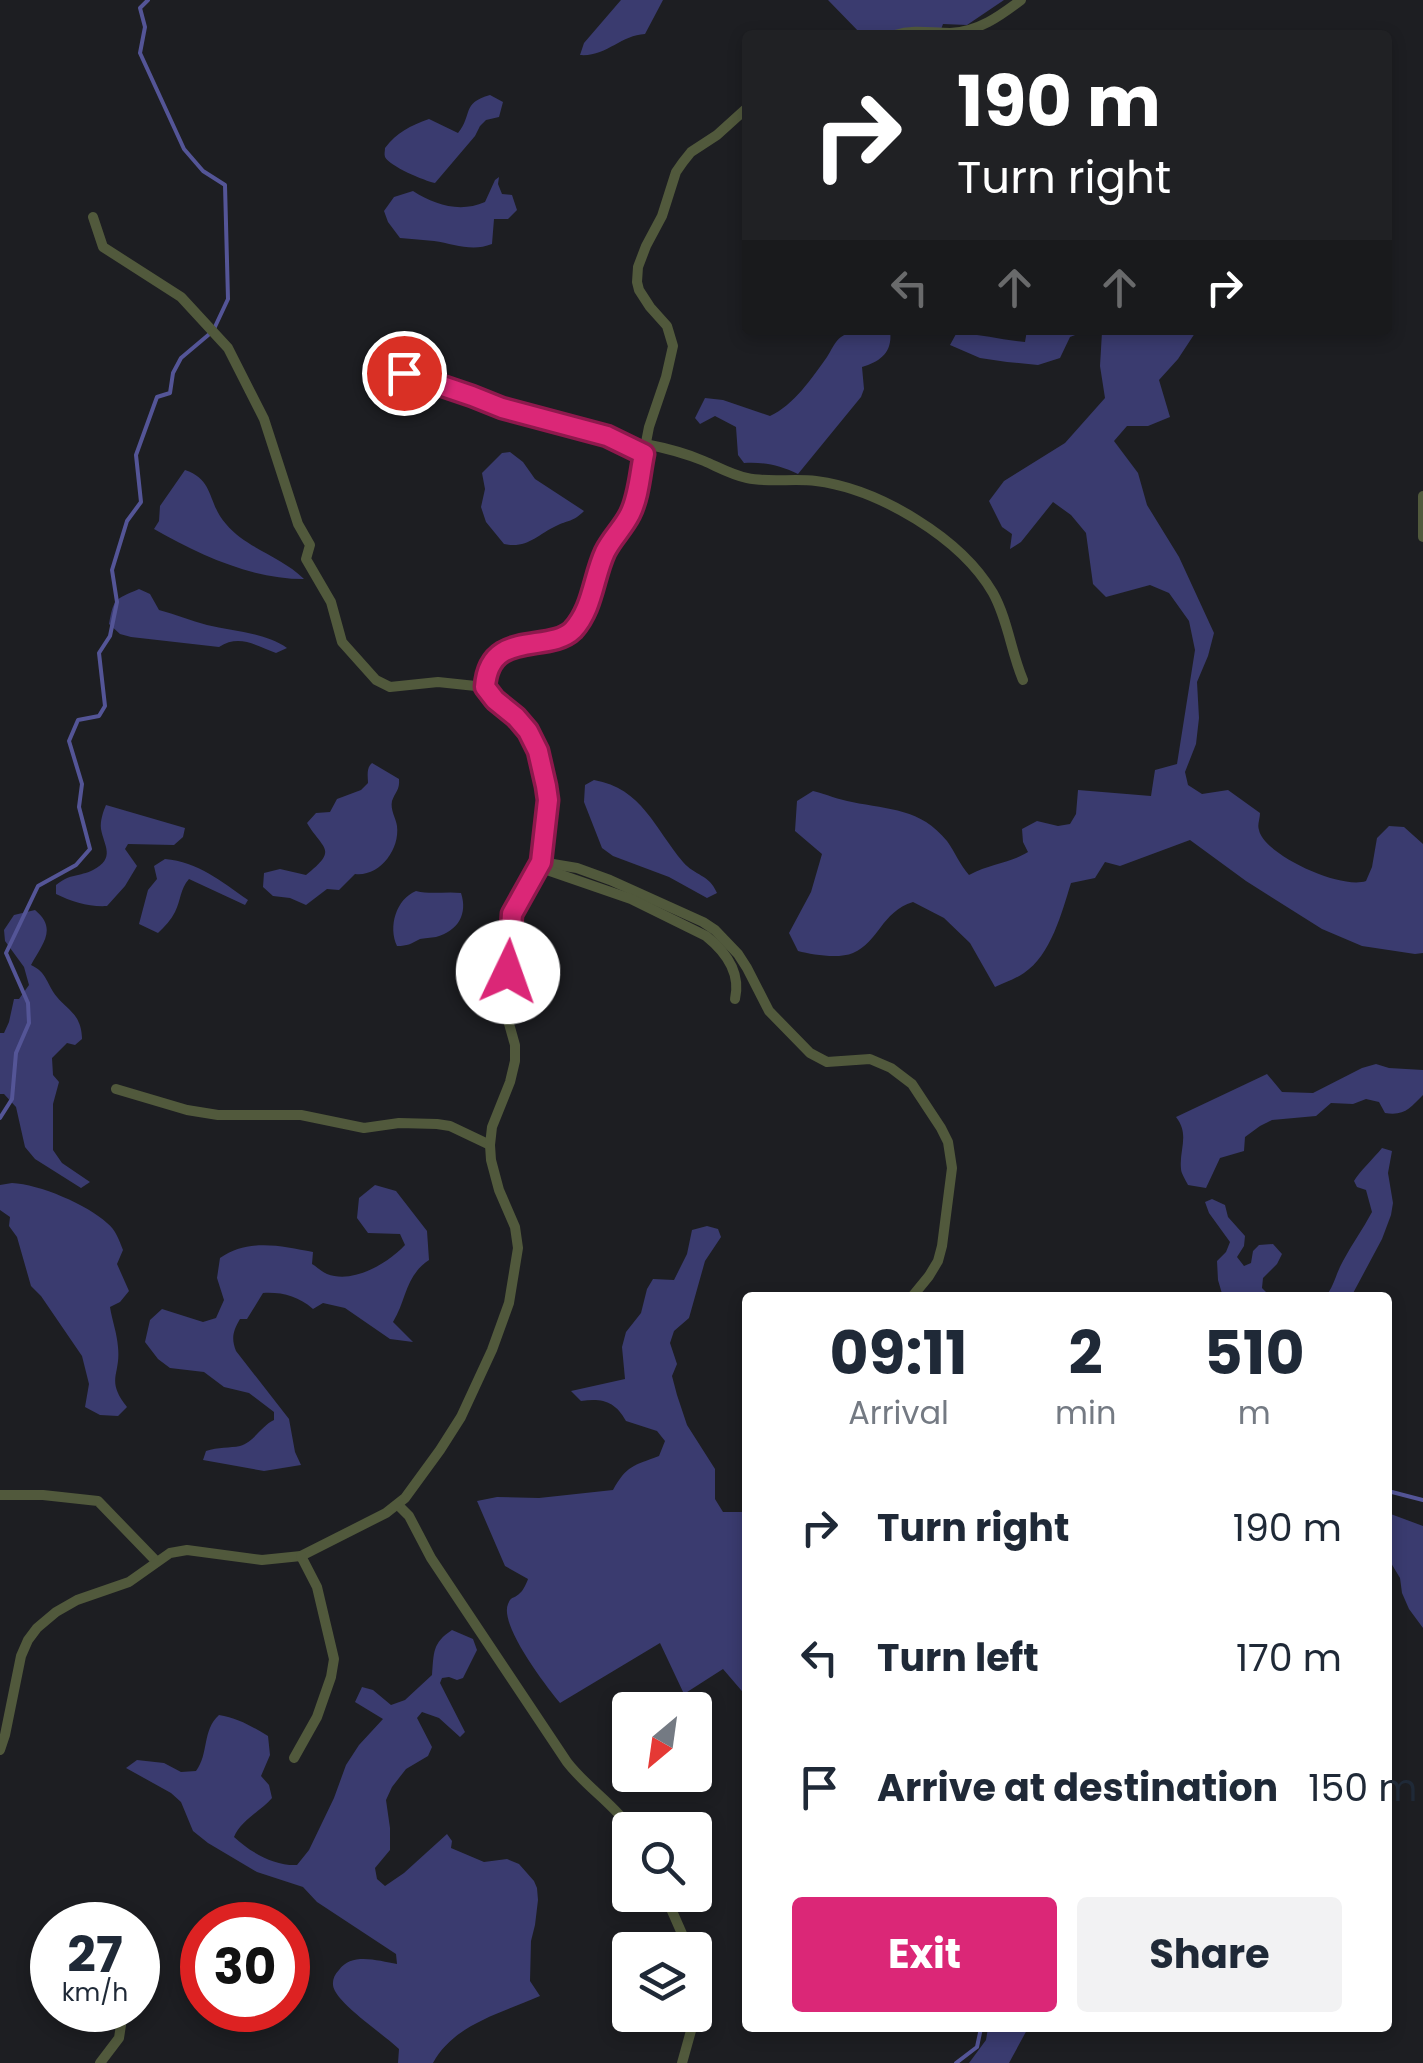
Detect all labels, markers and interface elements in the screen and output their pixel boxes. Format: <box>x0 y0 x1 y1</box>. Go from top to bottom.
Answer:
text: 190 m <box>957 52 1161 151</box>
icon: right <box>792 70 922 200</box>
text: Turn right <box>957 146 1171 209</box>
icon: left <box>882 260 937 315</box>
icon: ahead <box>987 260 1042 315</box>
icon: ahead <box>1092 260 1147 315</box>
icon: right <box>1197 260 1252 315</box>
pin <box>362 331 447 416</box>
icon: arrive <box>377 346 432 401</box>
position arrow <box>456 920 560 1024</box>
text: 09:11 <box>829 1311 968 1395</box>
text: 2 <box>1069 1311 1103 1395</box>
text: 510 <box>1204 1311 1305 1395</box>
text: Arrival <box>848 1390 949 1435</box>
text: min <box>1055 1390 1116 1435</box>
text: m <box>1238 1390 1271 1435</box>
icon: right <box>792 1500 847 1555</box>
text: Turn right <box>877 1501 1069 1554</box>
text: 190 m <box>1233 1501 1342 1554</box>
icon: left <box>792 1630 847 1685</box>
text: Turn left <box>877 1631 1039 1684</box>
text: 170 m <box>1236 1631 1342 1684</box>
north arrow <box>612 1692 712 1792</box>
map controls <box>612 1692 712 2032</box>
icon: arrive <box>792 1760 847 1815</box>
text: Arrive at destination <box>877 1761 1278 1814</box>
text: 150 m <box>1308 1761 1417 1814</box>
button: search <box>612 1812 712 1912</box>
button: Exit <box>792 1897 1057 2012</box>
button: Share <box>1077 1897 1342 2012</box>
speed limit sign: 30 <box>180 1902 310 2032</box>
text: 27 <box>67 1919 123 1990</box>
button: layers <box>612 1932 712 2032</box>
text: km/h <box>62 1975 128 2010</box>

